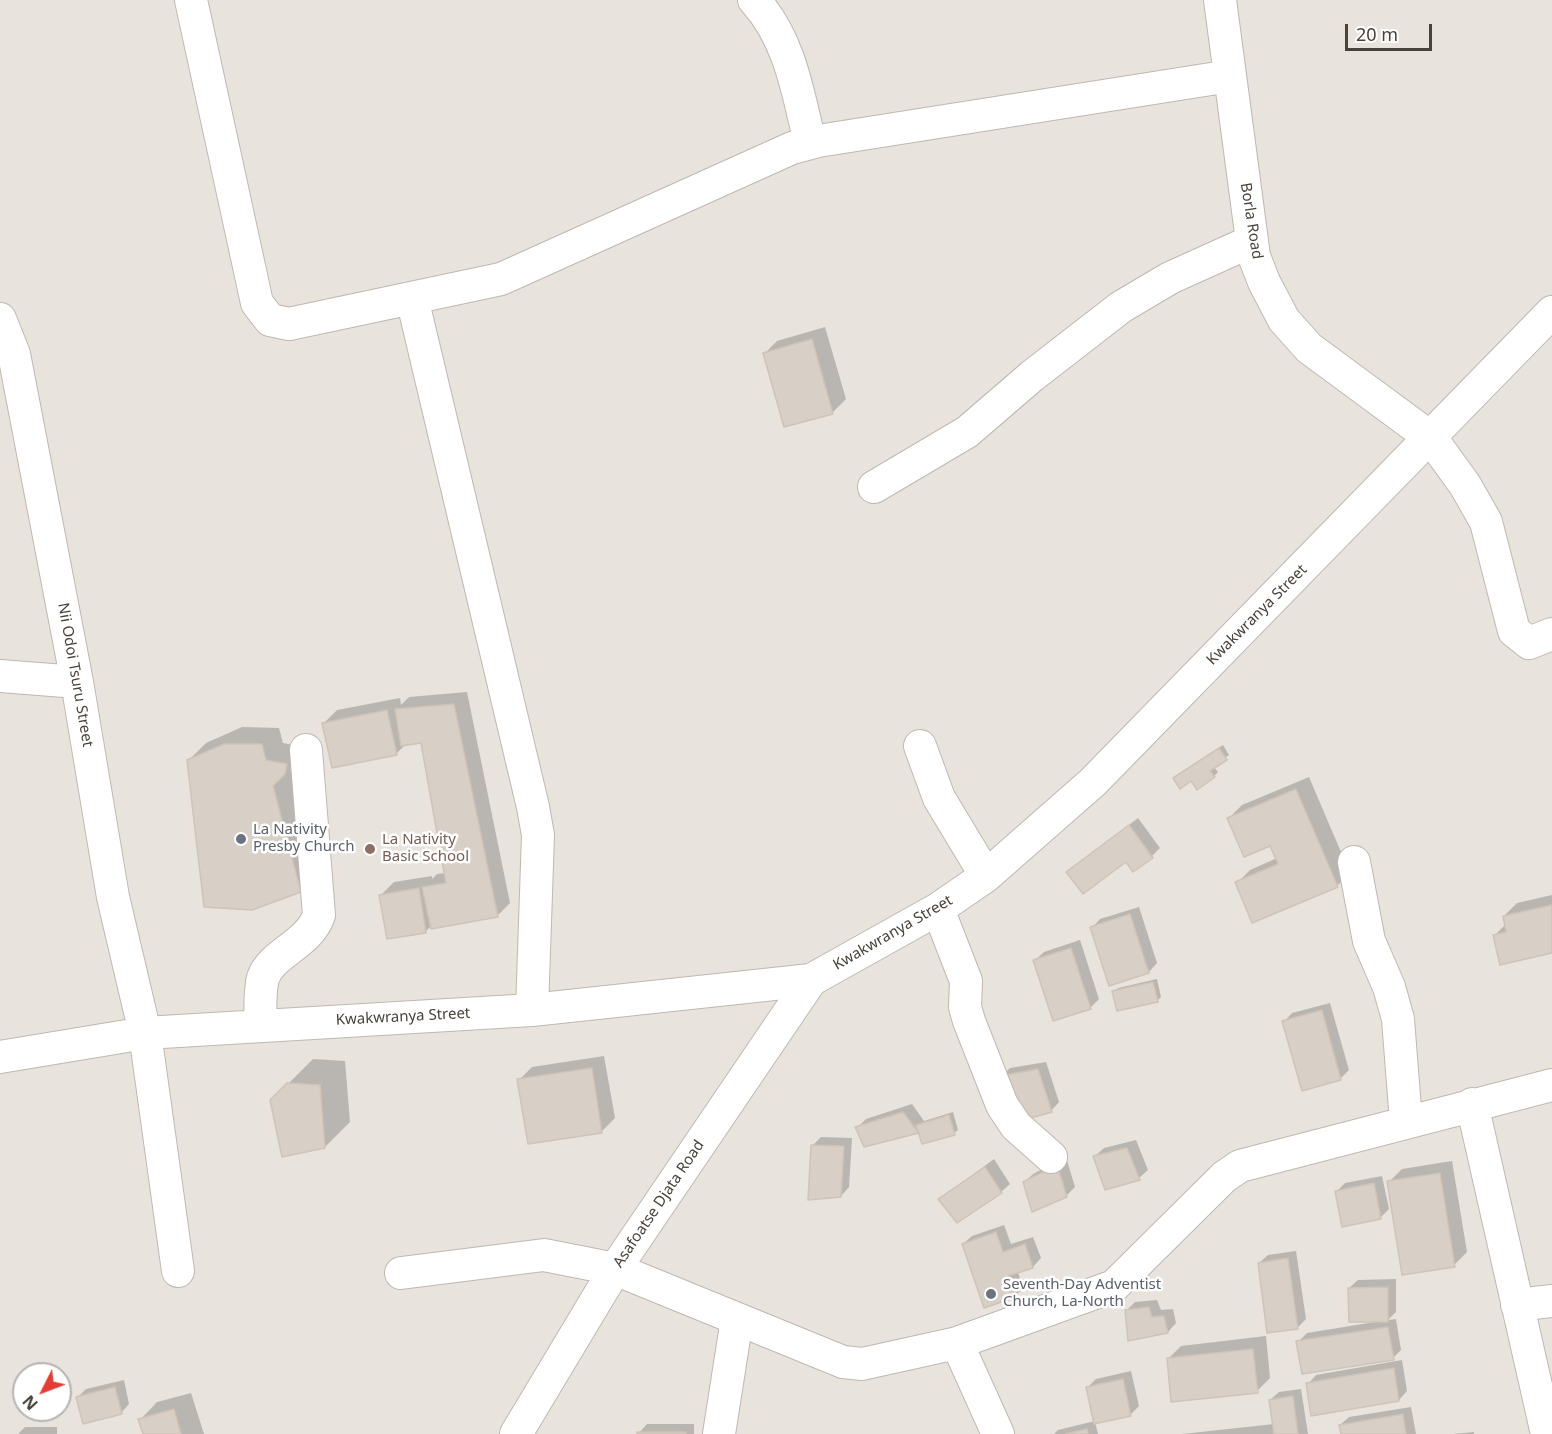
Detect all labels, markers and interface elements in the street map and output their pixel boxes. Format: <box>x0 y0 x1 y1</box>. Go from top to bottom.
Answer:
scale bar <box>1348 12 1435 50</box>
text: 20 m <box>1356 22 1398 46</box>
street label: Borla Road <box>1236 181 1266 261</box>
street label: Kwakwranya Street <box>1203 561 1311 669</box>
street label: Nii Odoi Tsuru Street <box>53 602 97 748</box>
place label: La Nativity Presby Church <box>253 821 354 856</box>
place label: La Nativity Basic School <box>382 831 469 866</box>
marker: La Nativity Presby Church <box>234 832 248 846</box>
marker: La Nativity Basic School <box>363 842 377 856</box>
street label: Kwakwranya Street <box>830 892 956 974</box>
street label: Kwakwranya Street <box>335 1004 471 1030</box>
street label: Asafoatse Djata Road <box>610 1137 708 1271</box>
place label: Seventh-Day Adventist Church, La-North <box>1003 1276 1161 1311</box>
marker: Seventh-Day Adventist Church, La-North <box>984 1287 998 1301</box>
north arrow <box>12 1362 72 1422</box>
text: N <box>18 1391 43 1415</box>

